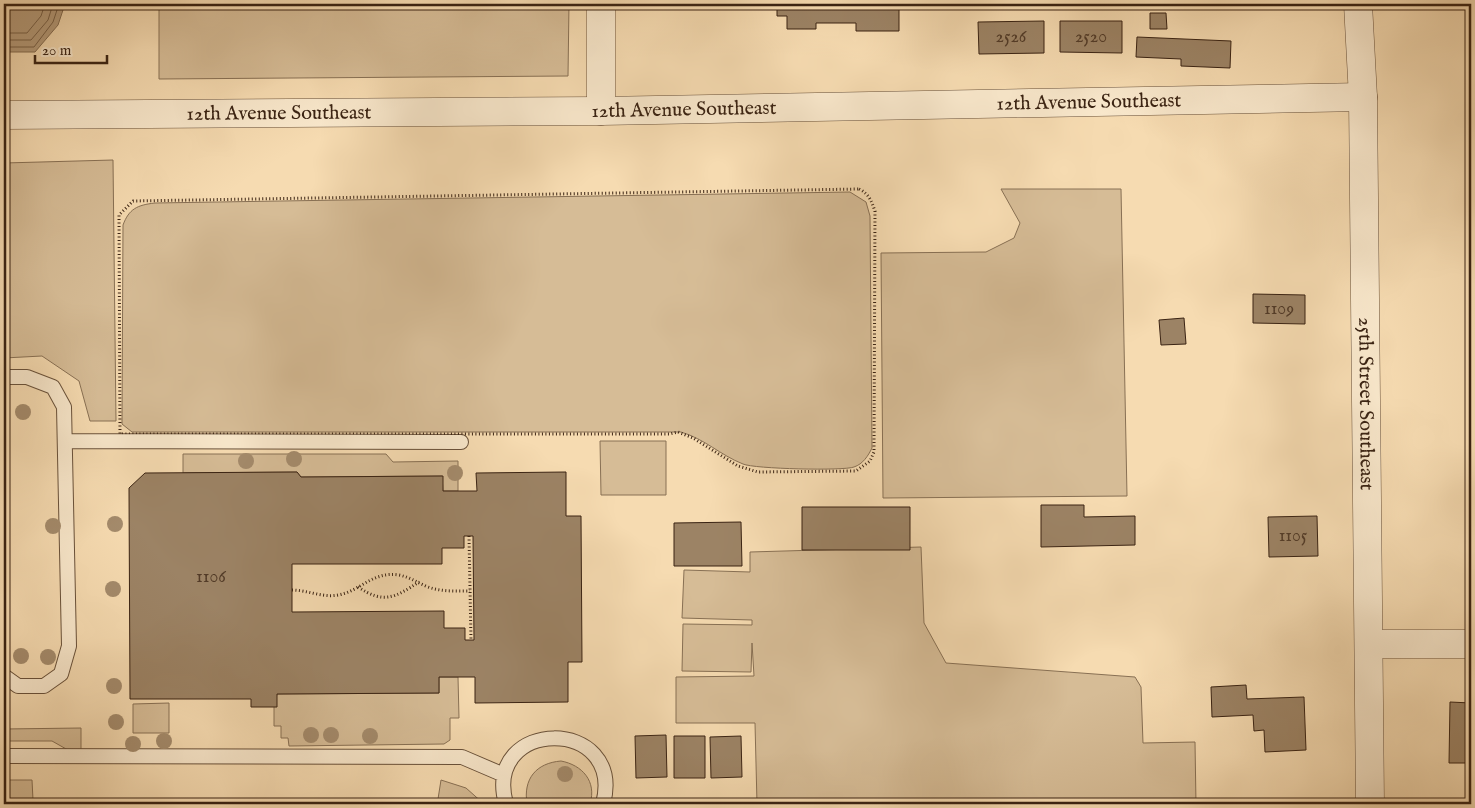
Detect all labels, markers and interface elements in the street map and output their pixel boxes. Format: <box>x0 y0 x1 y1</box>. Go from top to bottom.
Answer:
house number: 2526 <box>996 26 1027 49</box>
house number: 2520 <box>1075 26 1107 49</box>
scale bar <box>35 32 108 64</box>
text: 20 m <box>42 41 72 60</box>
street label: 12th Avenue Southeast <box>996 88 1182 116</box>
street label: 12th Avenue Southeast <box>591 95 777 124</box>
street label: 12th Avenue Southeast <box>186 100 372 126</box>
house number: 1109 <box>1264 298 1294 321</box>
street label: 25th Street Southeast <box>1353 317 1379 491</box>
house number: 1105 <box>1279 525 1308 548</box>
house number: 1106 <box>196 566 226 589</box>

